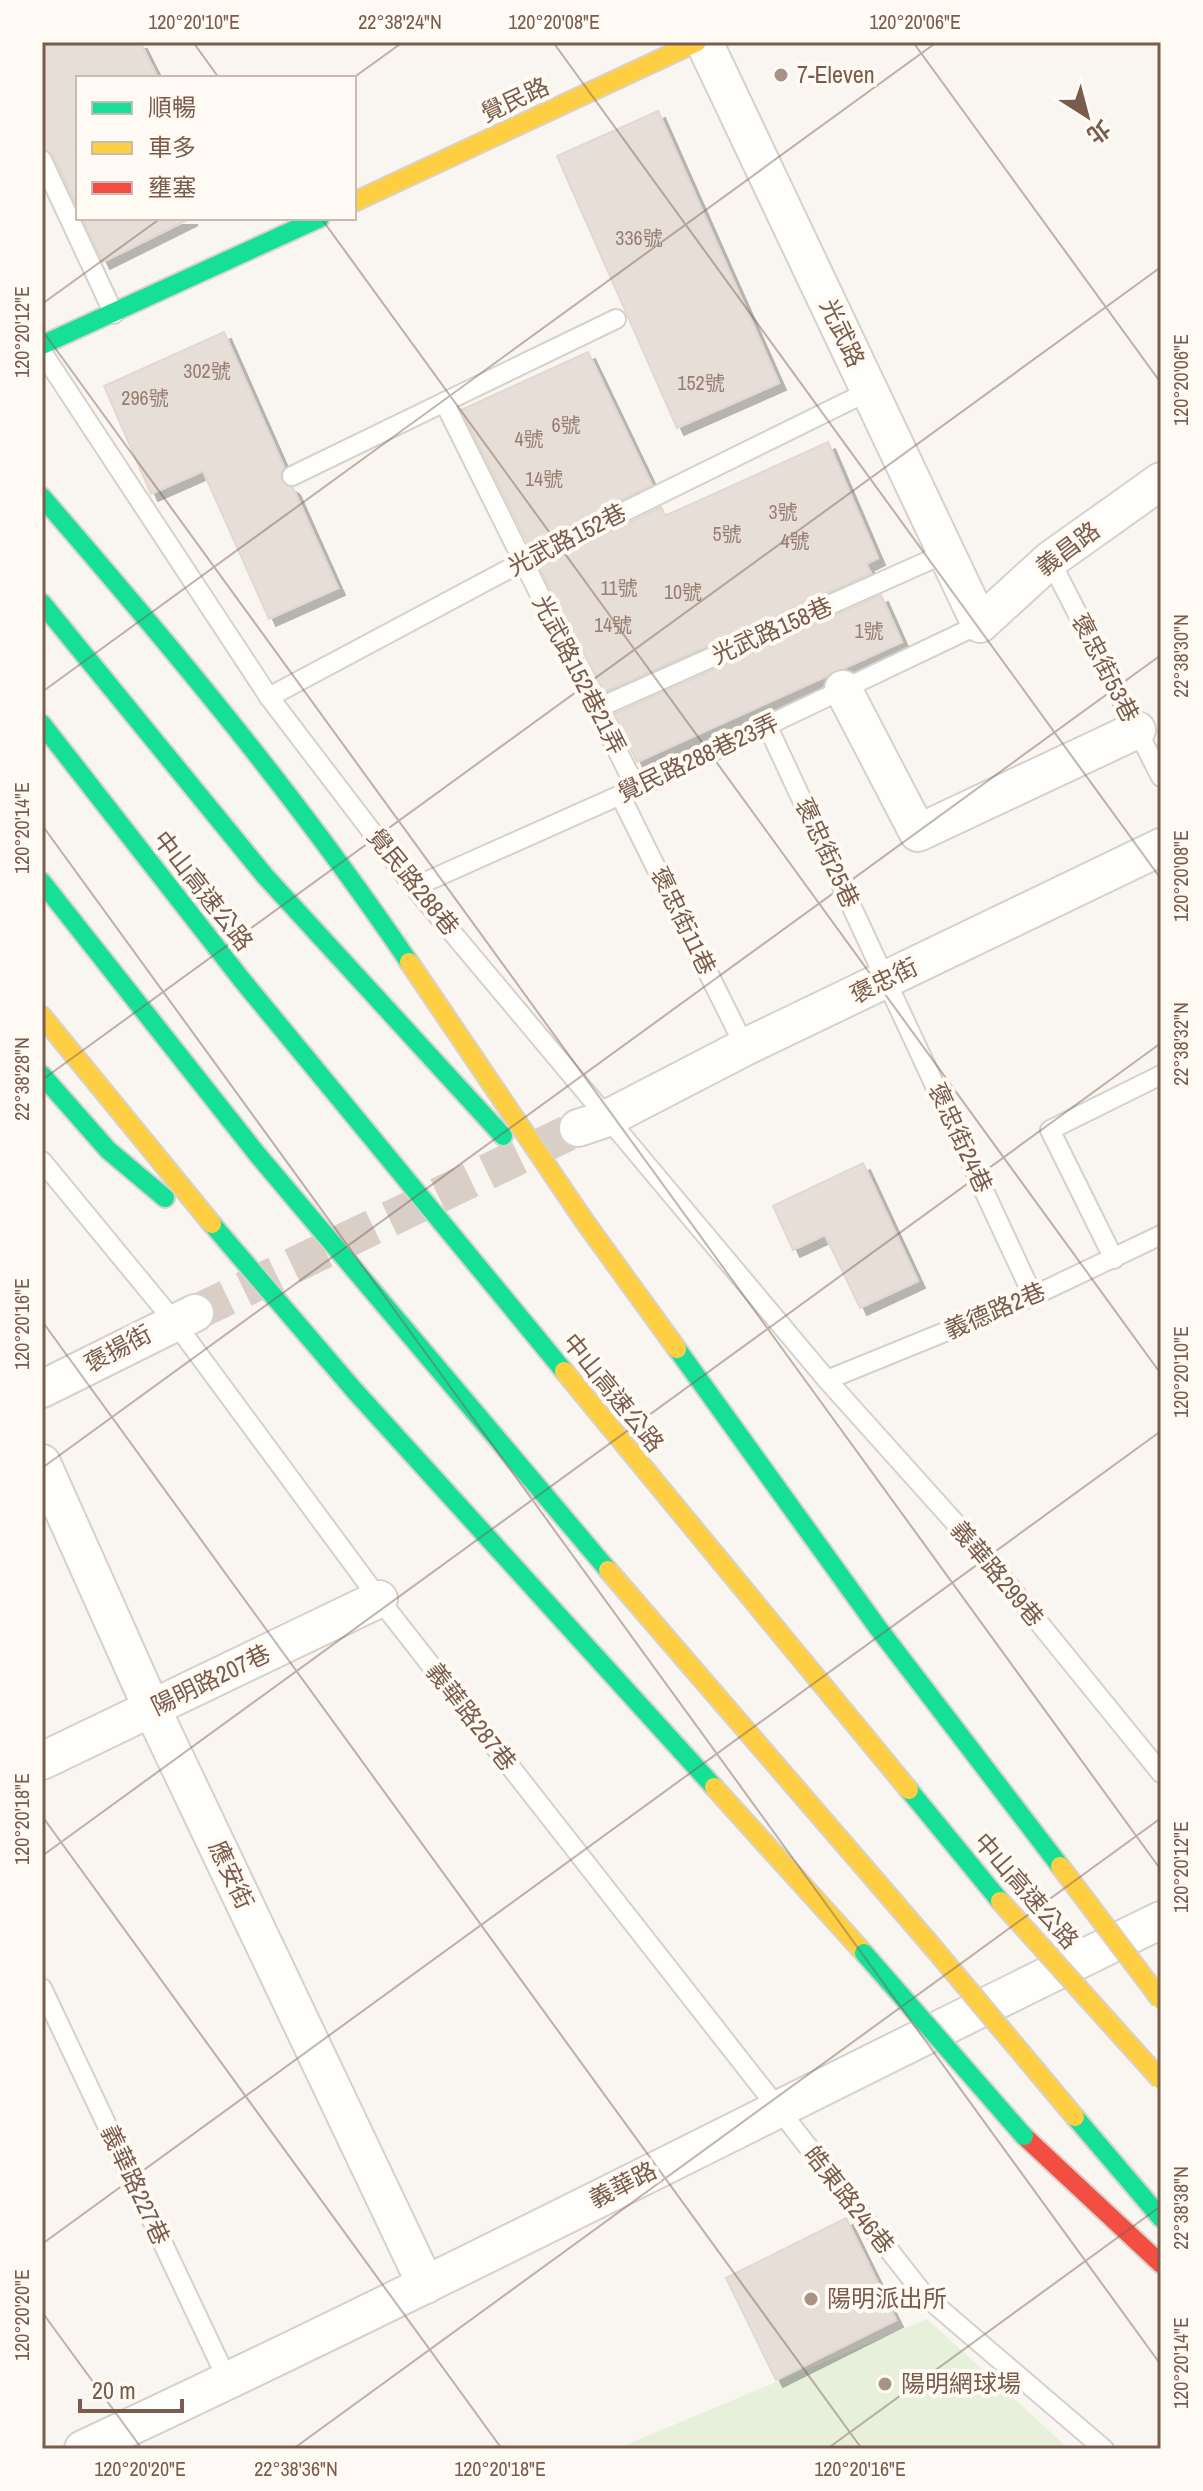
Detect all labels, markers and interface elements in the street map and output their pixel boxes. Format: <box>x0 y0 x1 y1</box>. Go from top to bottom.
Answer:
text: 120°20'10"E <box>148 8 240 35</box>
text: 22°38'24"N <box>358 8 442 35</box>
text: 120°20'08"E <box>508 8 600 35</box>
text: 120°20'06"E <box>869 8 961 35</box>
place label: 7-Eleven <box>797 58 875 90</box>
marker: 7-Eleven <box>772 66 790 84</box>
street label: 覺民路 <box>475 69 554 129</box>
legend <box>76 76 356 220</box>
north arrow <box>1047 76 1127 156</box>
text: 順暢 <box>148 91 196 123</box>
text: 北 <box>1081 114 1116 151</box>
text: 車多 <box>148 131 196 163</box>
text: 壅塞 <box>148 171 196 203</box>
house number: 336號 <box>615 224 663 251</box>
text: 120°20'12"E <box>8 286 35 378</box>
street label: 光武路 <box>813 293 873 372</box>
text: 120°20'06"E <box>1167 334 1194 426</box>
house number: 302號 <box>183 357 231 384</box>
house number: 152號 <box>677 369 725 396</box>
house number: 296號 <box>121 384 169 411</box>
house number: 6號 <box>551 411 581 438</box>
house number: 4號 <box>514 425 544 452</box>
house number: 14號 <box>525 465 563 492</box>
street label: 光武路152巷 <box>502 496 631 583</box>
house number: 3號 <box>768 498 798 525</box>
street label: 義昌路 <box>1029 514 1106 583</box>
house number: 5號 <box>712 520 742 547</box>
house number: 4號 <box>780 527 810 554</box>
house number: 11號 <box>600 574 638 601</box>
house number: 10號 <box>664 578 702 605</box>
street label: 光武路152巷21弄 <box>526 589 634 760</box>
street label: 光武路158巷 <box>706 589 837 671</box>
street label: 褒忠街53巷 <box>1065 608 1147 727</box>
house number: 14號 <box>594 611 632 638</box>
text: 22°38'30"N <box>1167 614 1194 698</box>
house number: 1號 <box>854 617 884 644</box>
street label: 覺民路288巷23弄 <box>612 706 784 809</box>
text: 120°20'14"E <box>8 782 35 874</box>
street label: 褒忠街25巷 <box>788 792 867 913</box>
street label: 覺民路288巷 <box>361 821 467 942</box>
street label: 中山高速公路 <box>147 824 261 957</box>
text: 120°20'08"E <box>1167 830 1194 922</box>
street label: 褒忠街11巷 <box>644 861 724 980</box>
street label: 褒忠街 <box>844 950 923 1010</box>
text: 22°38'32"N <box>1167 1002 1194 1086</box>
text: 22°38'28"N <box>8 1037 35 1121</box>
street label: 褒忠街24巷 <box>921 1077 1000 1198</box>
street label: 義德路2巷 <box>939 1274 1050 1346</box>
text: 120°20'16"E <box>8 1278 35 1370</box>
street label: 褒揚街 <box>78 1317 157 1379</box>
street label: 中山高速公路 <box>556 1326 672 1458</box>
text: 120°20'10"E <box>1167 1326 1194 1418</box>
street label: 義華路299巷 <box>944 1514 1051 1633</box>
street label: 陽明路207巷 <box>146 1636 275 1722</box>
street label: 義華路287巷 <box>420 1656 524 1777</box>
text: 120°20'18"E <box>8 1773 35 1865</box>
text: 120°20'12"E <box>1167 1821 1194 1913</box>
street label: 中山高速公路 <box>967 1826 1086 1955</box>
street label: 應安街 <box>202 1835 262 1914</box>
street label: 義華路227巷 <box>94 2119 178 2250</box>
street label: 皓東路246巷 <box>798 2139 902 2260</box>
street label: 義華路 <box>583 2154 662 2215</box>
text: 22°38'38"N <box>1167 2166 1194 2250</box>
text: 120°20'20"E <box>8 2269 35 2361</box>
place label: 陽明派出所 <box>827 2282 947 2314</box>
marker: 陽明派出所 <box>802 2290 820 2308</box>
text: 120°20'14"E <box>1167 2317 1194 2409</box>
scale bar <box>80 2363 182 2413</box>
place label: 陽明網球場 <box>901 2367 1021 2399</box>
text: 20 m <box>92 2374 136 2406</box>
marker: 陽明網球場 <box>876 2375 894 2393</box>
text: 120°20'20"E <box>94 2455 186 2482</box>
text: 22°38'36"N <box>254 2455 338 2482</box>
text: 120°20'18"E <box>454 2455 546 2482</box>
text: 120°20'16"E <box>814 2455 906 2482</box>

